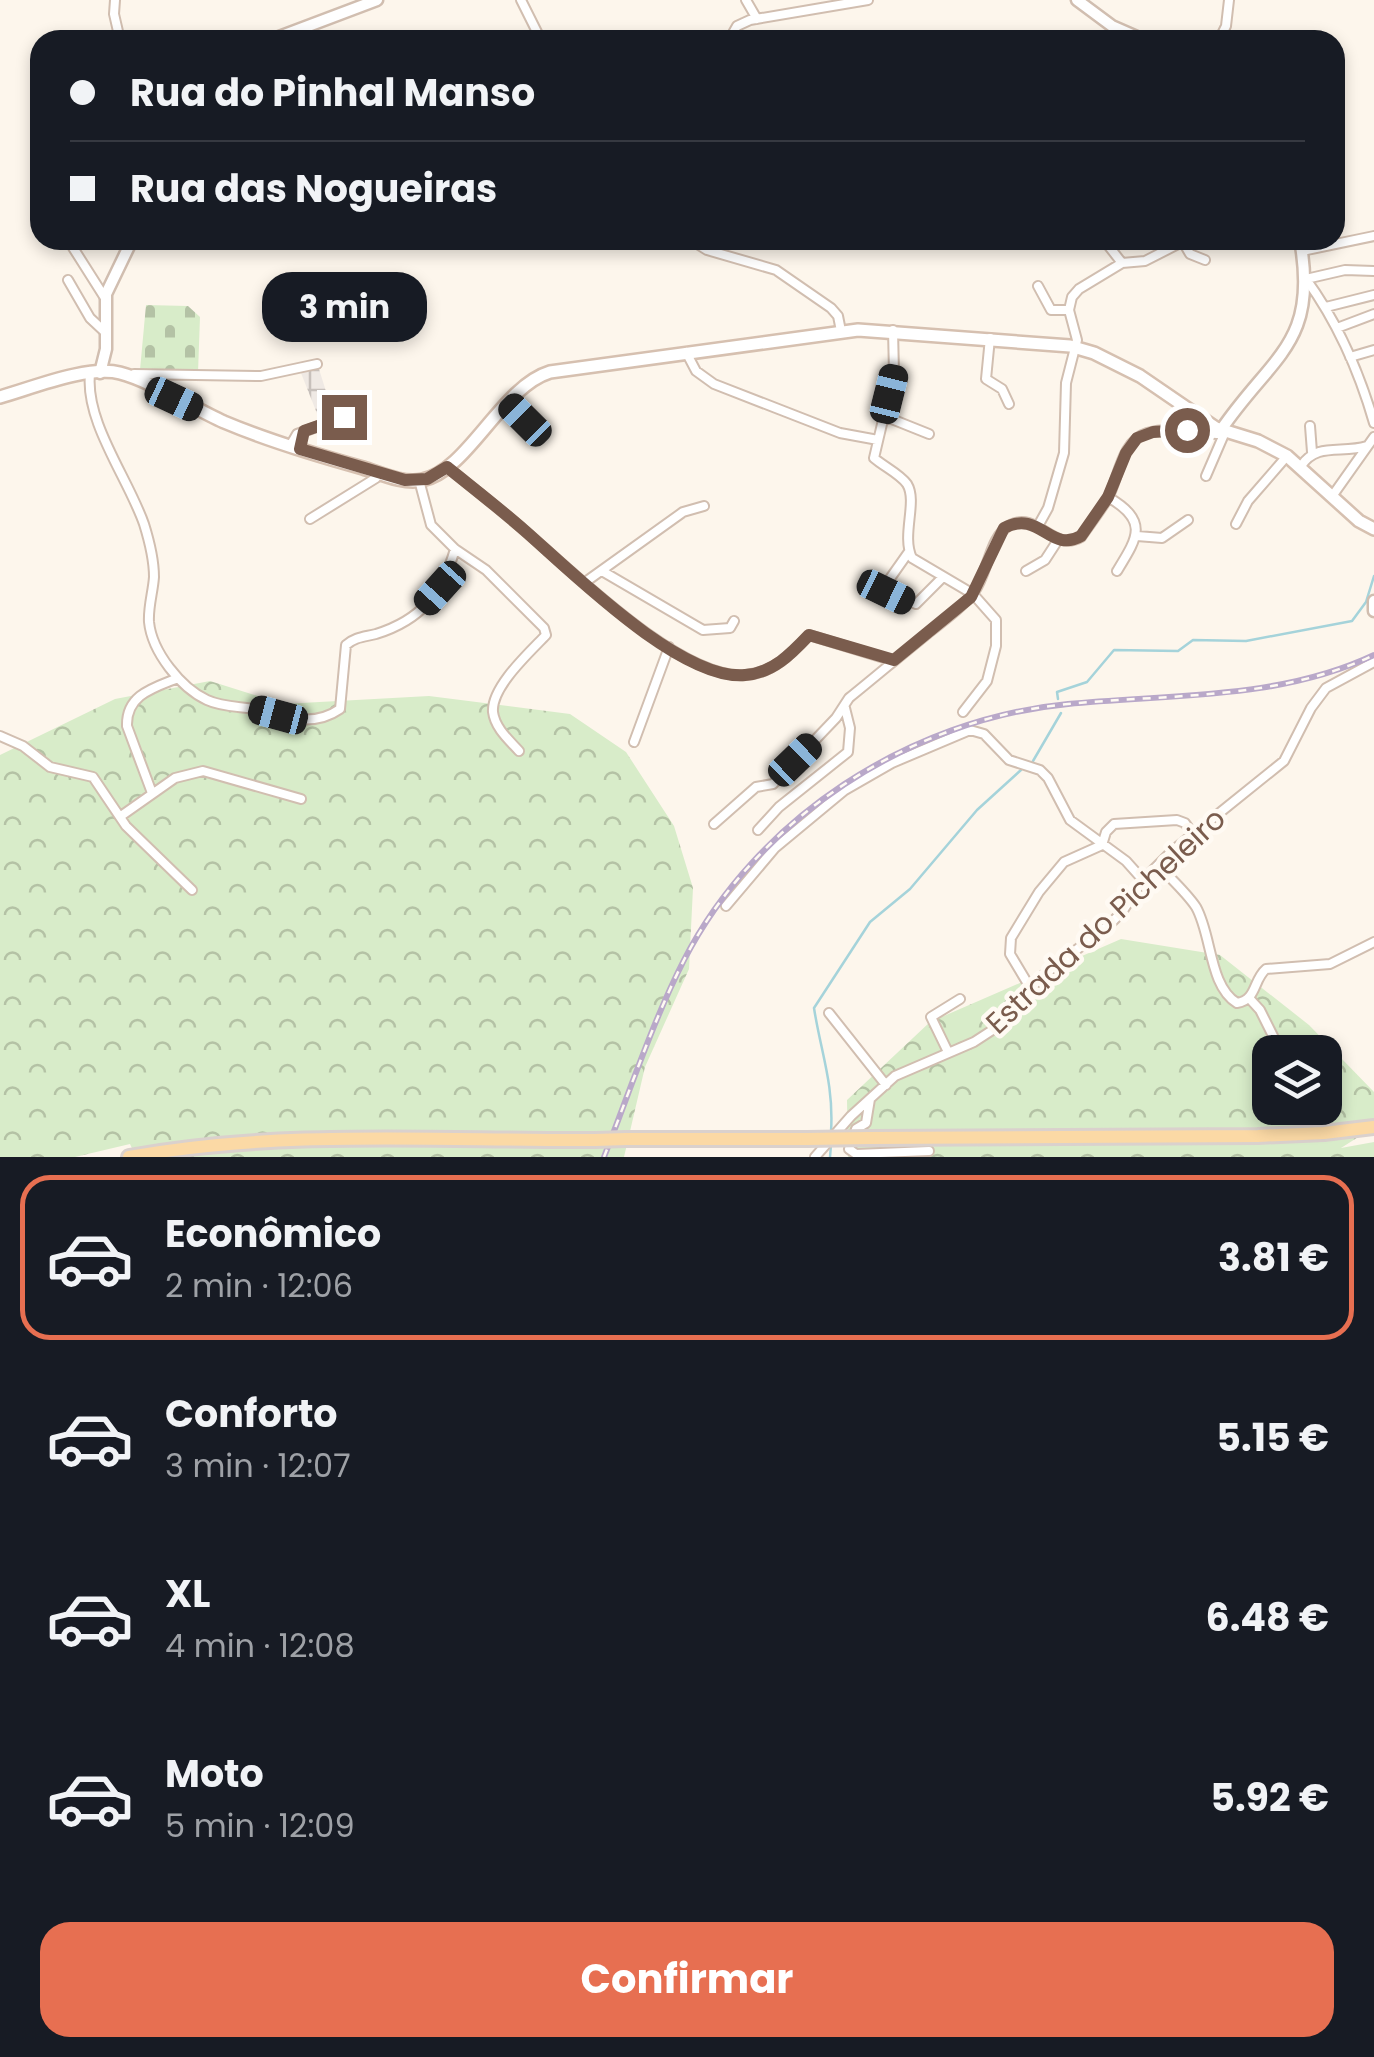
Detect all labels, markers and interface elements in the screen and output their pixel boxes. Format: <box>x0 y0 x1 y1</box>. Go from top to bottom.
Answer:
text: Rua do Pinhal Manso <box>130 66 535 119</box>
text: Rua das Nogueiras <box>130 162 497 215</box>
callout: 3 min <box>262 272 426 342</box>
text: 3 min <box>299 284 390 329</box>
car <box>867 361 911 427</box>
car <box>140 373 208 425</box>
car <box>493 388 557 452</box>
route end <box>322 395 367 440</box>
route start <box>1165 408 1210 453</box>
car <box>409 556 471 620</box>
car <box>852 565 920 619</box>
car <box>245 693 311 737</box>
car <box>763 728 827 792</box>
street label: Estrada do Picheleiro <box>976 798 1235 1043</box>
map controls <box>1252 1035 1342 1125</box>
button: layers <box>1252 1035 1342 1125</box>
text: Econômico <box>165 1207 381 1260</box>
icon: car <box>45 1213 135 1303</box>
text: 3.81 € <box>1218 1231 1329 1284</box>
text: 2 min · 12:06 <box>165 1263 353 1308</box>
text: Conforto <box>165 1387 338 1440</box>
icon: car <box>45 1393 135 1483</box>
text: 5.15 € <box>1216 1411 1329 1464</box>
text: 3 min · 12:07 <box>165 1443 351 1488</box>
text: XL <box>165 1567 210 1620</box>
icon: car <box>45 1573 135 1663</box>
text: 6.48 € <box>1205 1591 1329 1644</box>
text: 4 min · 12:08 <box>165 1623 355 1668</box>
text: Moto <box>165 1747 264 1800</box>
icon: car <box>45 1753 135 1843</box>
text: 5.92 € <box>1210 1771 1329 1824</box>
text: 5 min · 12:09 <box>165 1803 355 1848</box>
button: Confirmar <box>40 1922 1334 2037</box>

